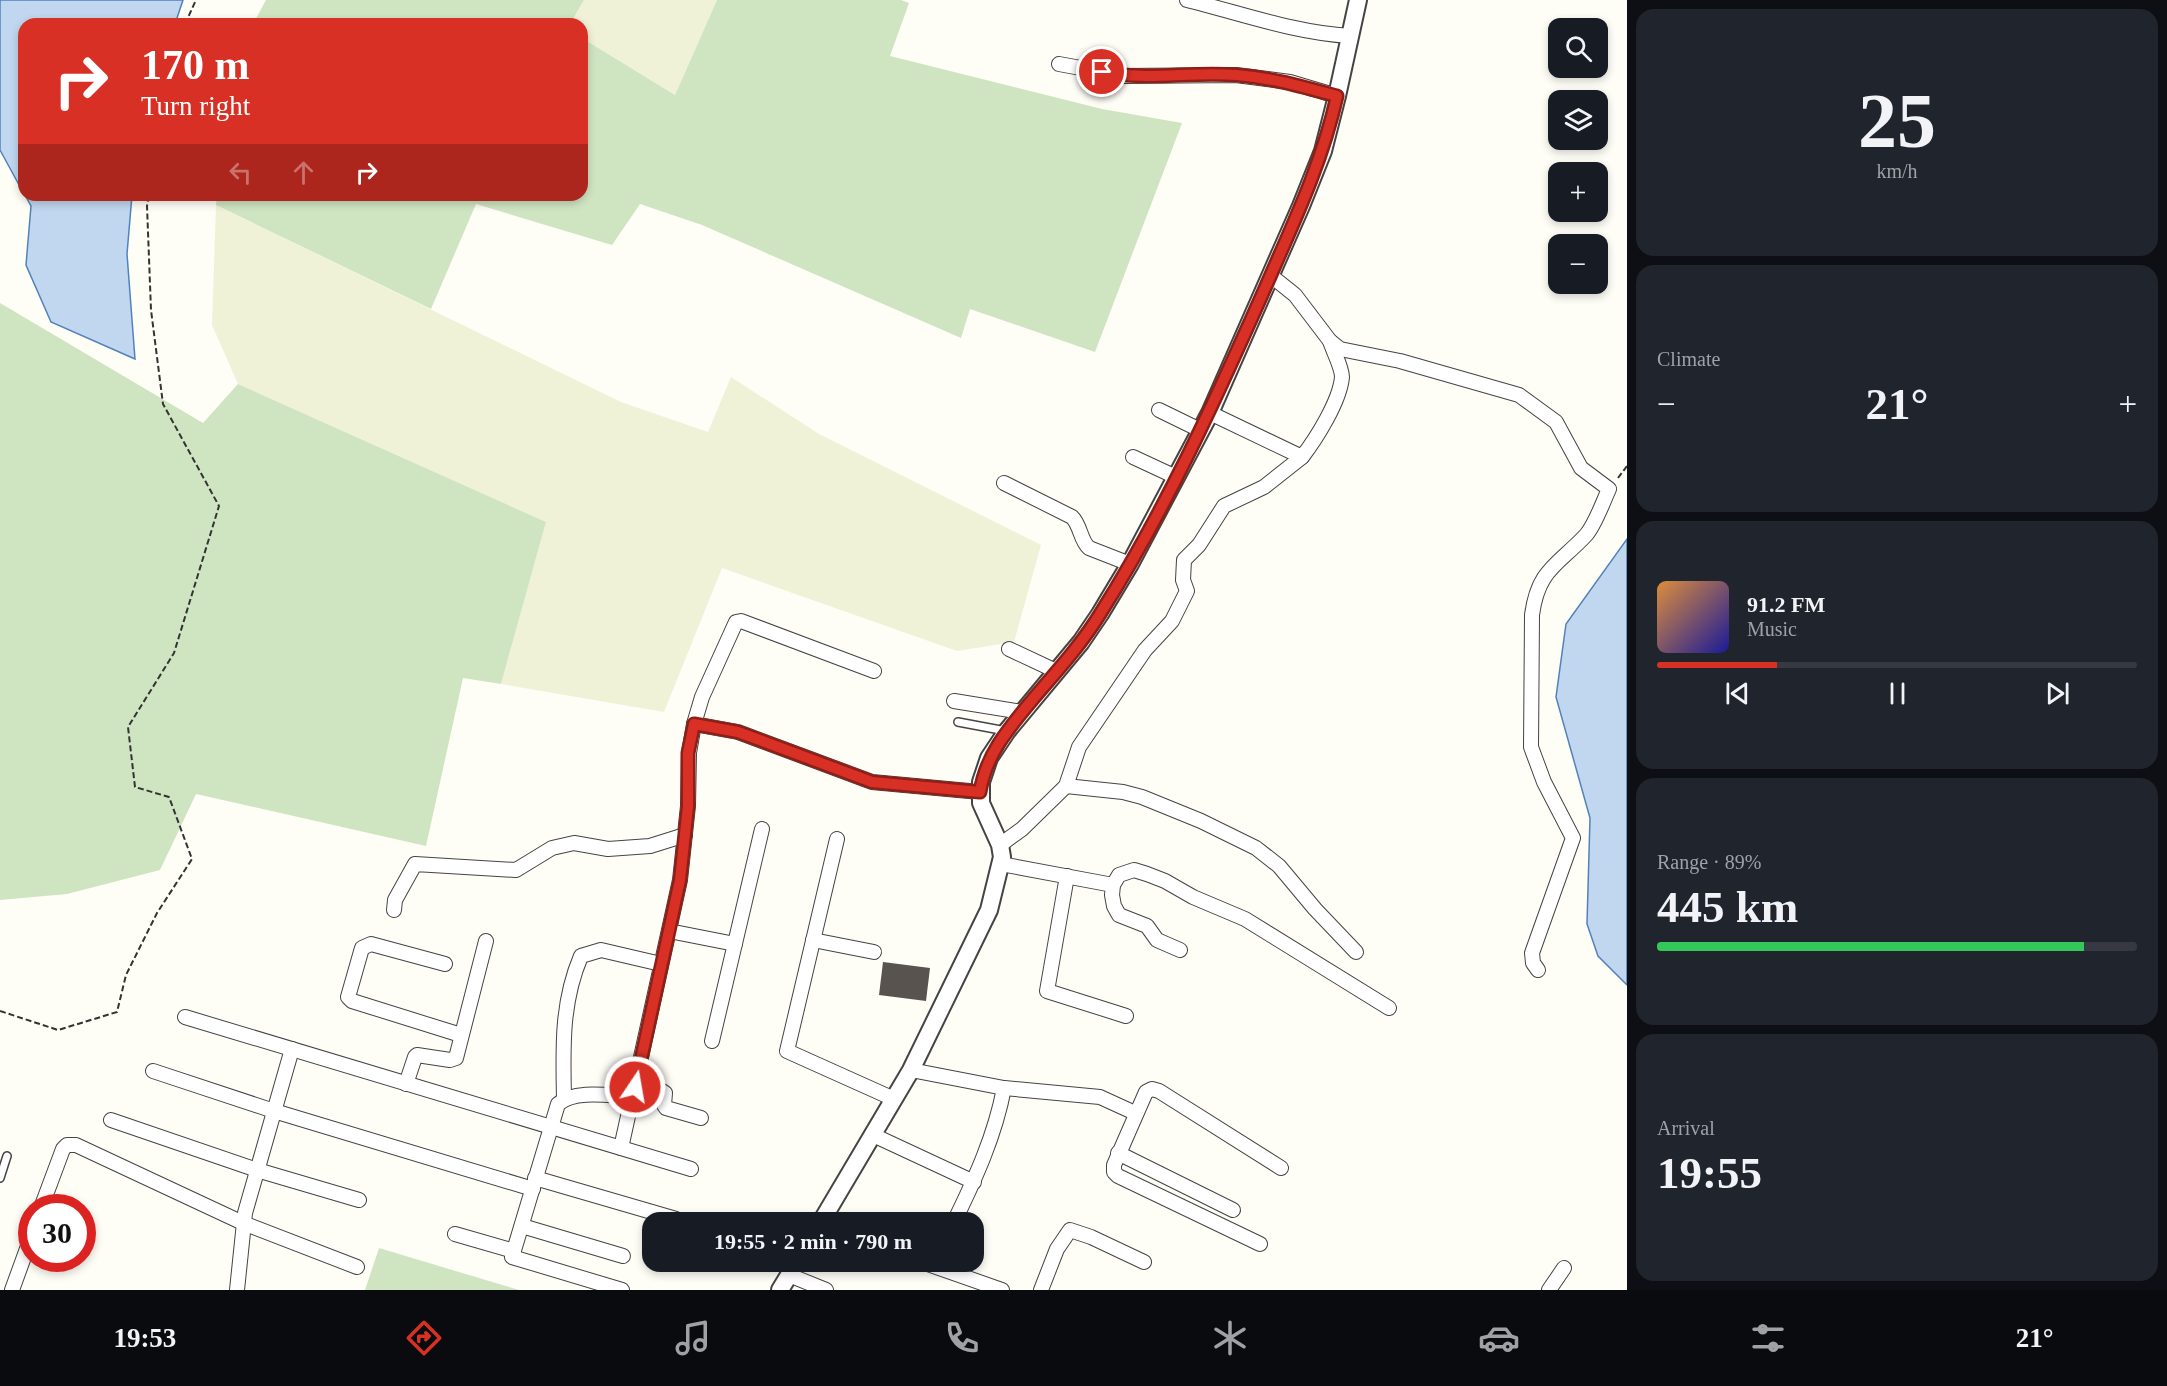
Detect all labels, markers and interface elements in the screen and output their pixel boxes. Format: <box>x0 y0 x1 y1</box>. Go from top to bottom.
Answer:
map controls <box>1548 18 1608 294</box>
button: search <box>1548 18 1608 78</box>
icon: right <box>42 42 120 120</box>
text: 170 m <box>141 42 250 88</box>
pin <box>1076 46 1127 97</box>
icon: arrive <box>1085 55 1118 88</box>
text: 25 <box>1858 77 1936 164</box>
button: layers <box>1548 90 1608 150</box>
text: Turn right <box>141 91 250 121</box>
icon: left <box>224 156 257 189</box>
icon: ahead <box>287 156 320 189</box>
icon: right <box>350 156 383 189</box>
text: km/h <box>1876 160 1918 182</box>
button: + <box>1548 162 1608 222</box>
button: − <box>1548 234 1608 294</box>
text: Climate <box>1657 348 1720 370</box>
text: 21° <box>1866 379 1929 429</box>
text: − <box>1657 386 1676 422</box>
text: + <box>2118 386 2137 422</box>
text: 91.2 FM <box>1747 592 1825 617</box>
text: Music <box>1747 618 1797 640</box>
icon: previous <box>1721 677 1754 710</box>
icon: pause <box>1881 677 1914 710</box>
icon: next <box>2041 677 2074 710</box>
text: Range · 89% <box>1657 851 1761 873</box>
text: 445 km <box>1657 882 1798 932</box>
position arrow <box>603 1055 667 1119</box>
text: Arrival <box>1657 1117 1715 1139</box>
text: 19:55 <box>1657 1148 1762 1198</box>
speed limit sign: 30 <box>18 1194 96 1272</box>
text: 19:55 · 2 min · 790 m <box>714 1229 912 1254</box>
icon: directions <box>403 1317 445 1359</box>
icon: music <box>672 1317 714 1359</box>
icon: phone <box>941 1317 983 1359</box>
icon: climate <box>1209 1317 1251 1359</box>
icon: car <box>1478 1317 1520 1359</box>
icon: filters <box>1747 1317 1789 1359</box>
text: 19:53 <box>113 1323 176 1353</box>
text: 21° <box>2016 1323 2054 1353</box>

